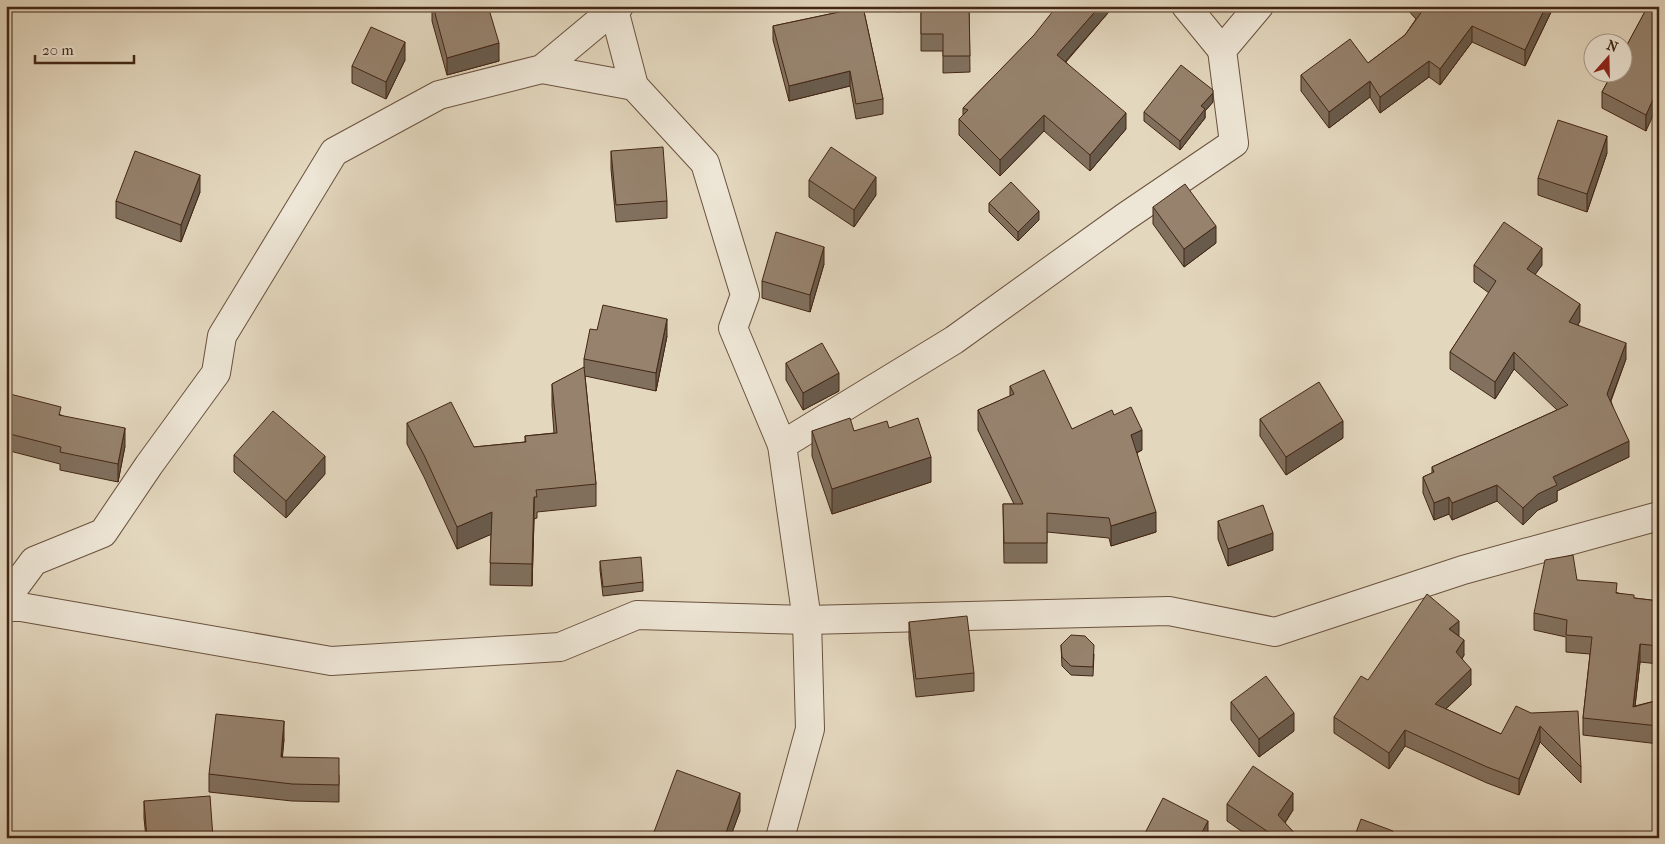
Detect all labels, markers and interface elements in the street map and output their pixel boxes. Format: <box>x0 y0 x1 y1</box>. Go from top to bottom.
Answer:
scale bar <box>35 32 134 64</box>
north arrow <box>1582 32 1632 82</box>
text: N <box>1604 36 1621 56</box>
text: 20 m <box>42 41 74 59</box>

